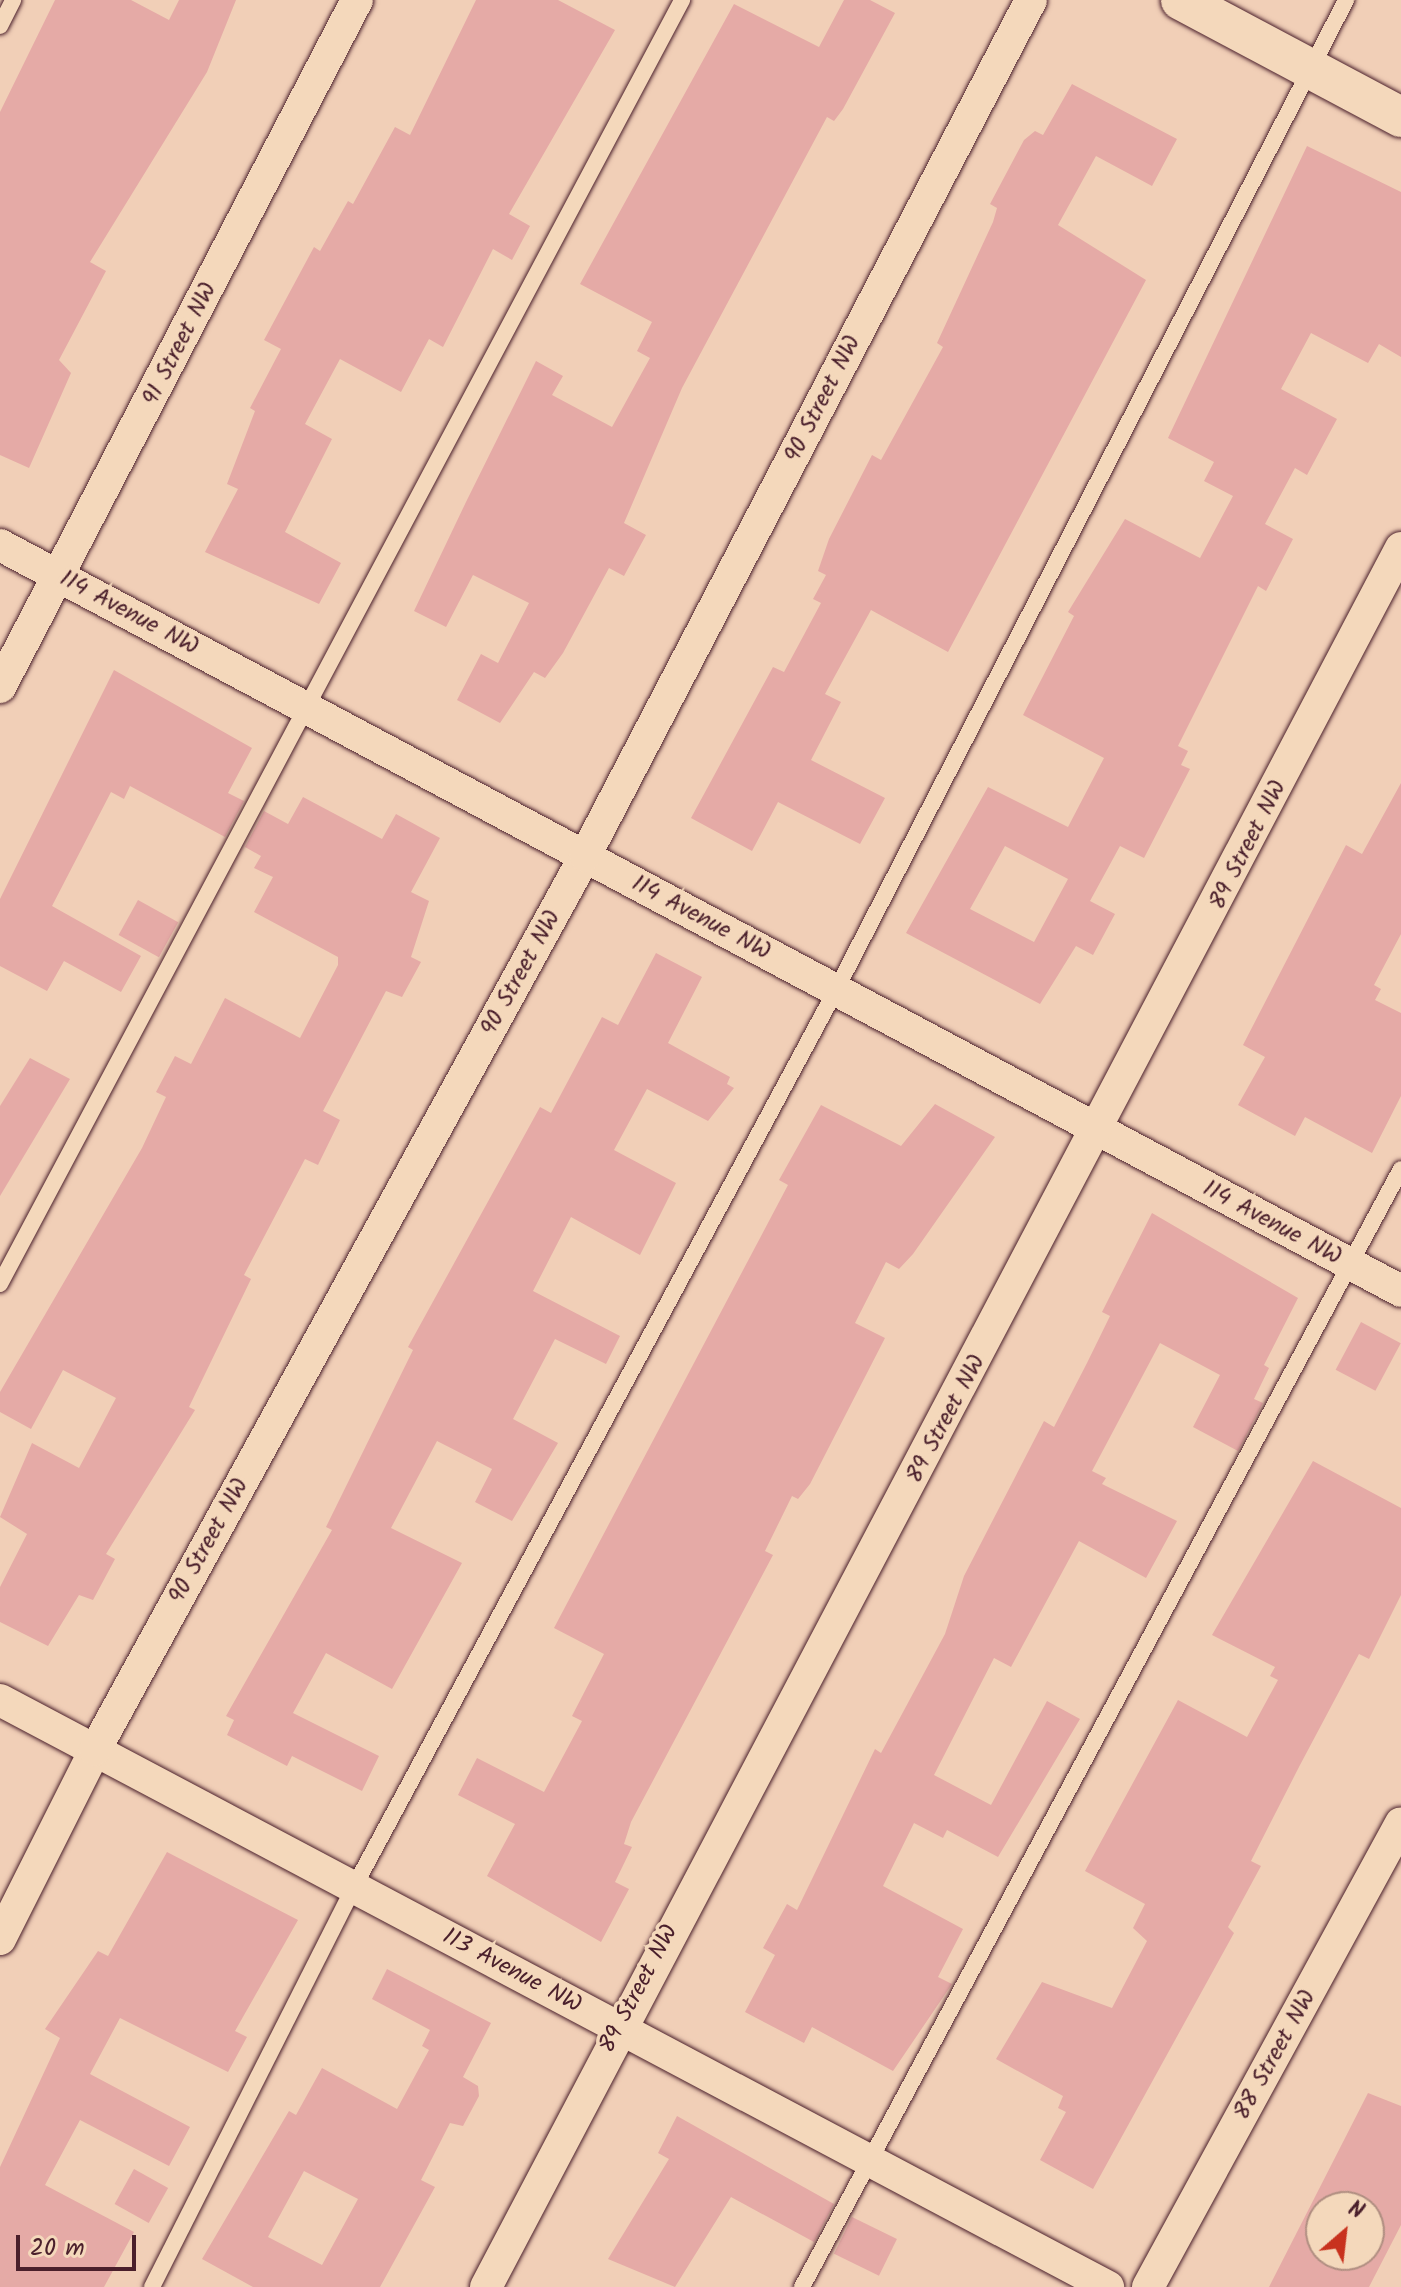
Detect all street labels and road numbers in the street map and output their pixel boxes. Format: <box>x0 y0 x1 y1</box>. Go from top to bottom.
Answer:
street label: 91 Street NW <box>137 278 223 410</box>
street label: 90 Street NW <box>779 331 867 467</box>
street label: 114 Avenue NW <box>55 564 203 662</box>
street label: 89 Street NW <box>1203 776 1293 914</box>
street label: 114 Avenue NW <box>627 869 775 967</box>
street label: 90 Street NW <box>475 905 567 1041</box>
street label: 114 Avenue NW <box>1198 1174 1346 1272</box>
street label: 89 Street NW <box>900 1350 992 1488</box>
street label: 90 Street NW <box>163 1473 255 1609</box>
street label: 89 Street NW <box>593 1920 685 2058</box>
street label: 113 Avenue NW <box>437 1922 587 2020</box>
street label: 88 Street NW <box>1227 1985 1323 2125</box>

